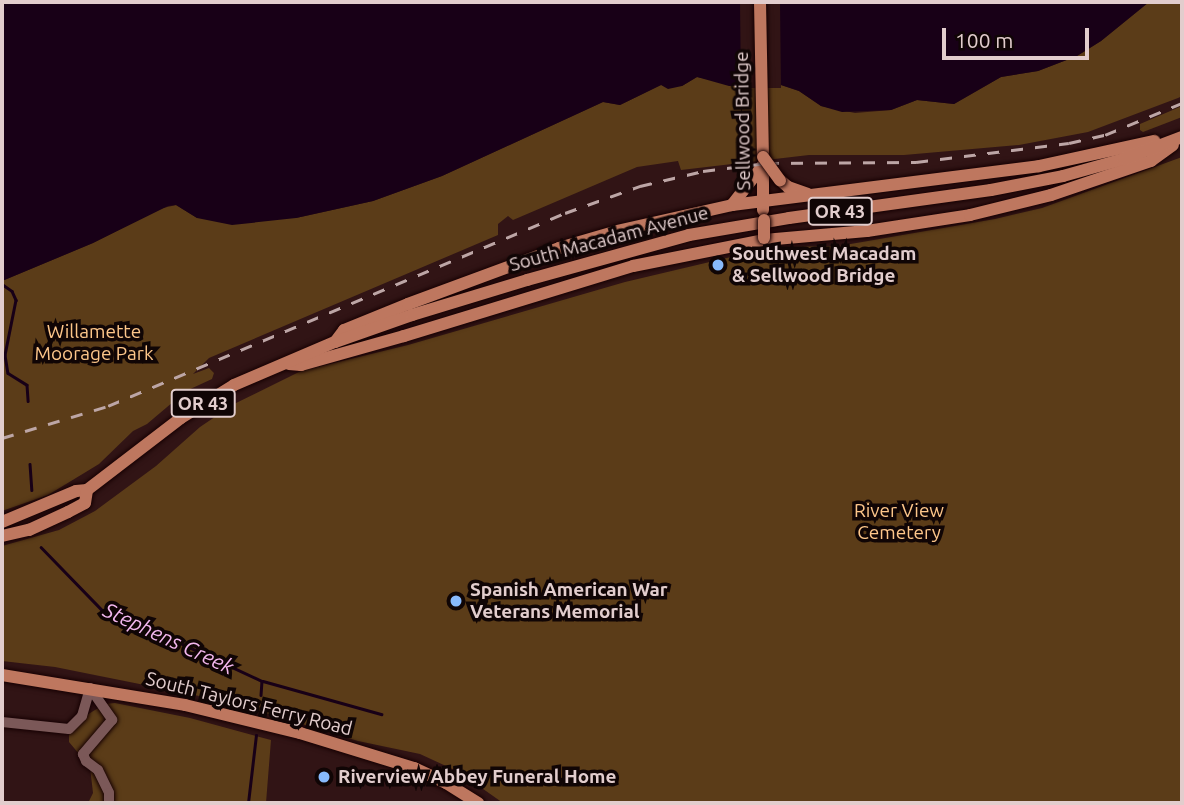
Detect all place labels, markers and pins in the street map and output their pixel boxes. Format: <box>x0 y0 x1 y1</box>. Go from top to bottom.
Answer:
place label: Southwest Macadam & Sellwood Bridge <box>732 243 916 287</box>
marker: Southwest Macadam & Sellwood Bridge <box>710 257 726 273</box>
place label: Spanish American War Veterans Memorial <box>470 579 668 623</box>
marker: Spanish American War Veterans Memorial <box>448 593 464 609</box>
place label: Riverview Abbey Funeral Home <box>338 766 616 788</box>
marker: Riverview Abbey Funeral Home <box>316 769 332 785</box>

